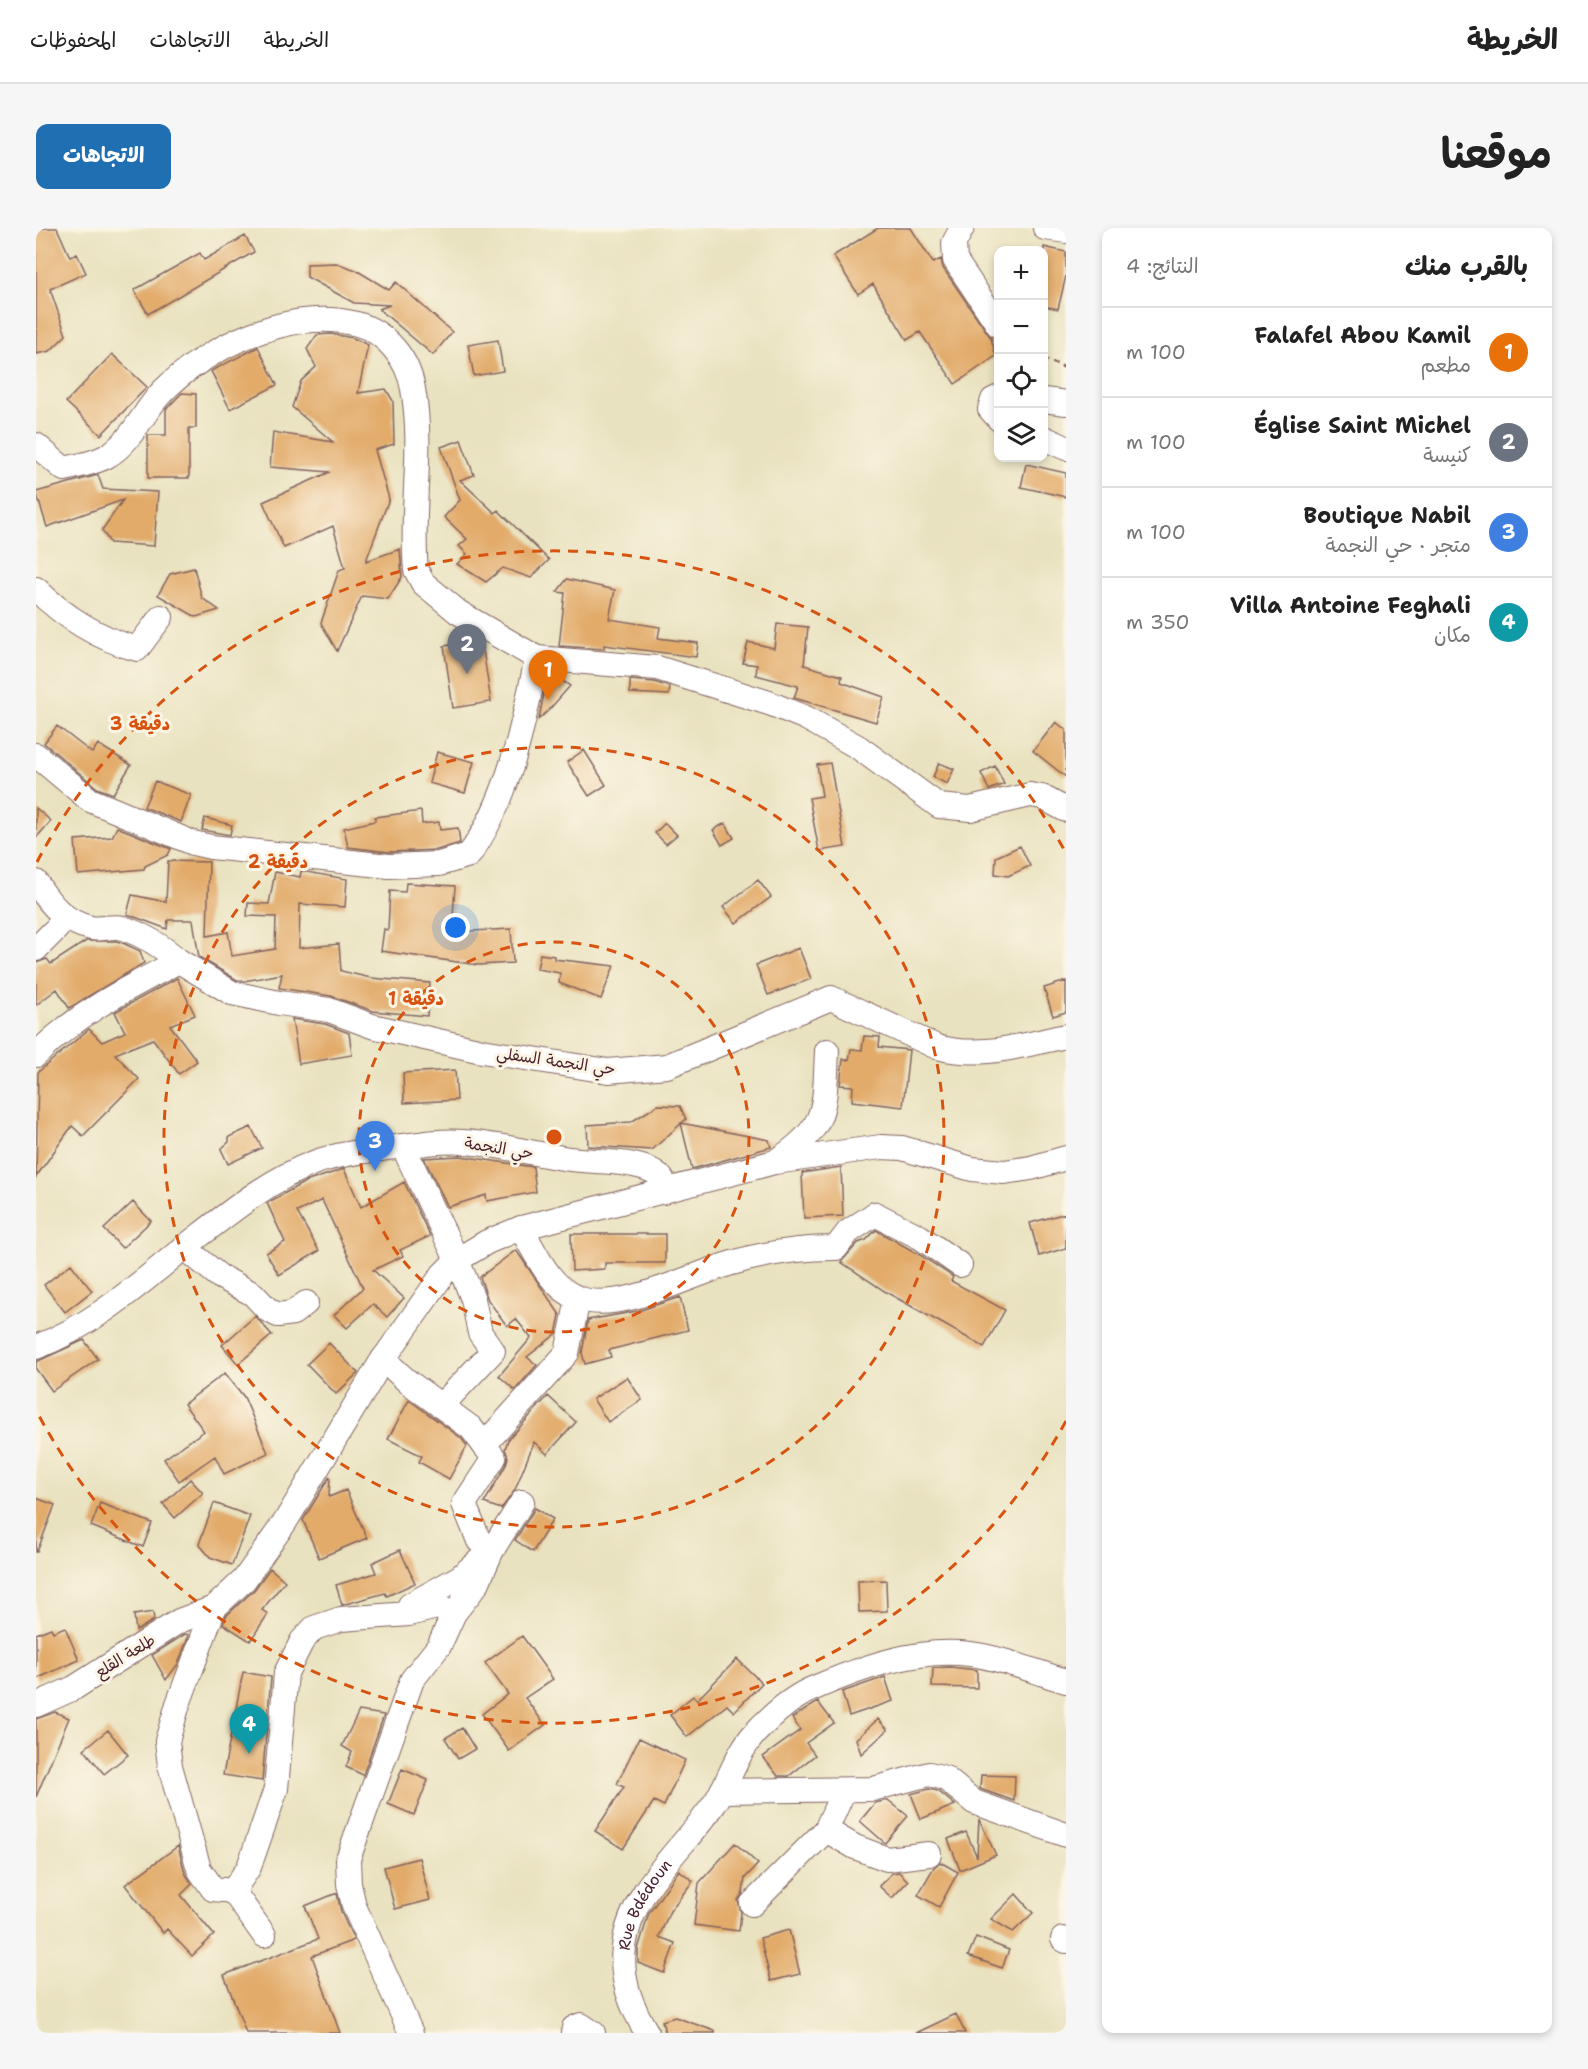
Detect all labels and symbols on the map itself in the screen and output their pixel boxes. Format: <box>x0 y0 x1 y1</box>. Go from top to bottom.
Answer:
pin: 2 <box>448 624 486 674</box>
pin: 1 <box>528 650 568 700</box>
text: 3 دقيقة <box>110 712 170 736</box>
text: 2 دقيقة <box>248 850 308 874</box>
your location <box>441 913 470 942</box>
text: 1 دقيقة <box>388 987 444 1011</box>
street label: حي النجمة السفلي <box>495 1042 617 1084</box>
pin: 3 <box>356 1122 394 1171</box>
centre of rings <box>544 1127 564 1147</box>
street label: حي النجمة <box>462 1132 535 1168</box>
street label: طلعة القلع <box>91 1629 160 1684</box>
pin: 4 <box>230 1704 268 1754</box>
street label: Rue Bdédoun <box>613 1854 676 1952</box>

